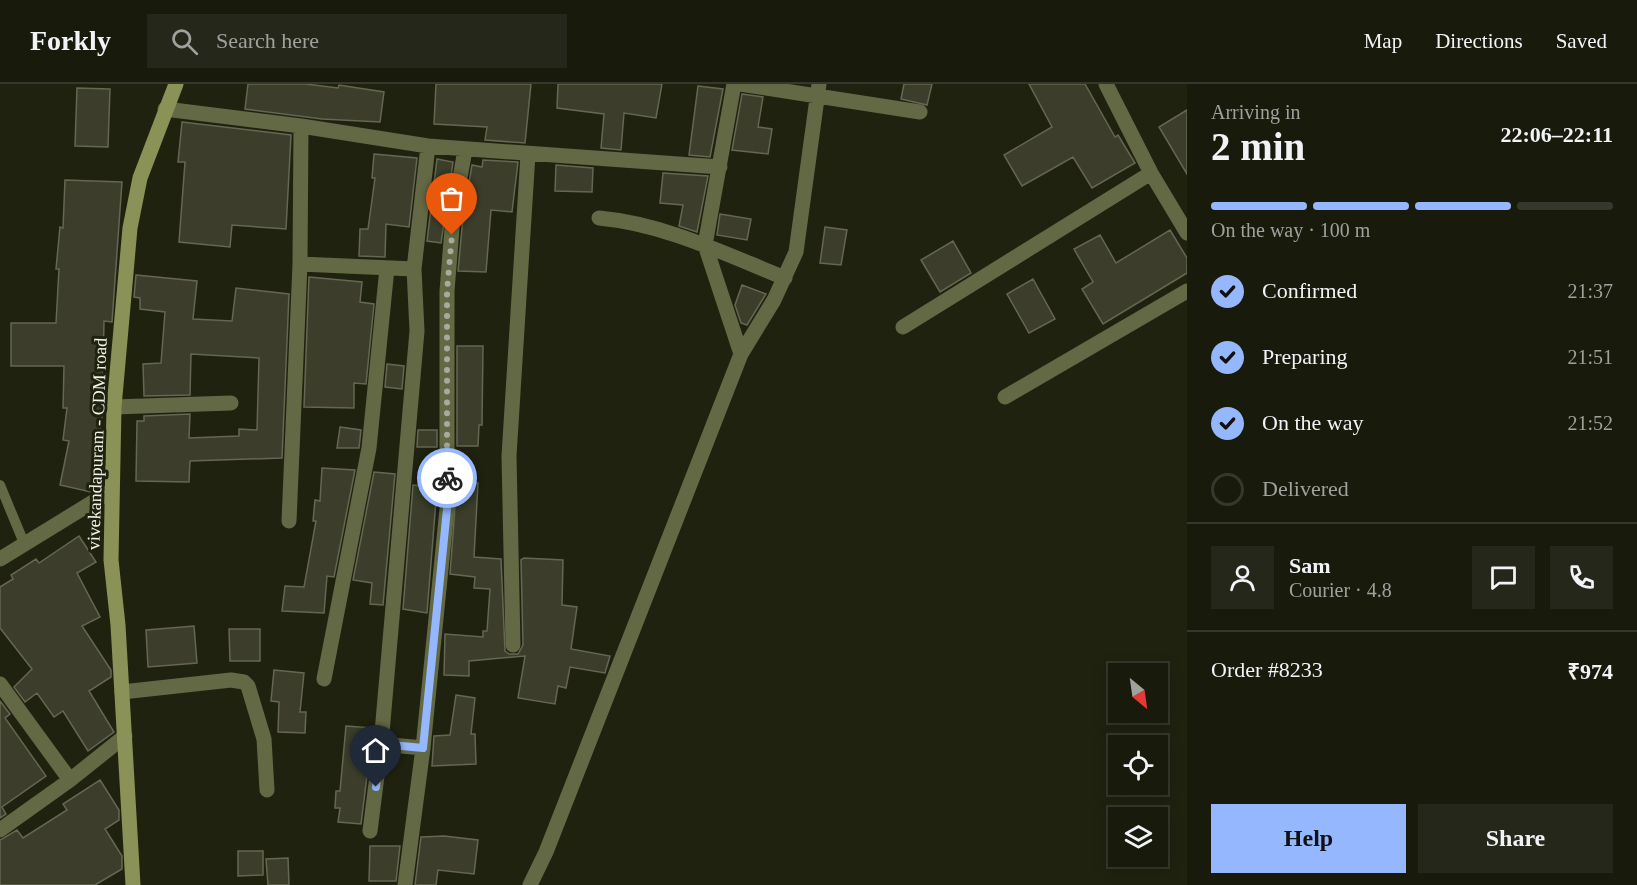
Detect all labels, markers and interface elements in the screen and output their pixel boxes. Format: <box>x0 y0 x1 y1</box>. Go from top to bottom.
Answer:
search box <box>147 14 567 68</box>
text: Forkly <box>30 25 111 56</box>
icon: search <box>168 25 201 58</box>
text: Search here <box>216 28 319 53</box>
text: Map <box>1364 29 1402 53</box>
text: Directions <box>1435 29 1523 53</box>
text: Saved <box>1556 29 1607 53</box>
text: Arriving in <box>1211 101 1300 123</box>
text: 22:06–22:11 <box>1501 122 1613 147</box>
text: 2 min <box>1211 125 1305 168</box>
pin <box>426 173 477 235</box>
icon: bag <box>435 182 468 215</box>
text: On the way · 100 m <box>1211 219 1370 241</box>
icon: check <box>1211 275 1244 308</box>
text: Confirmed <box>1262 278 1357 303</box>
text: 21:37 <box>1567 280 1613 302</box>
street label: vivekandapuram - CDM road <box>83 337 111 551</box>
icon: check <box>1211 341 1244 374</box>
text: Preparing <box>1262 344 1348 369</box>
text: 21:51 <box>1567 346 1613 368</box>
icon: check <box>1211 407 1244 440</box>
text: On the way <box>1262 410 1363 435</box>
text: 21:52 <box>1567 412 1613 434</box>
courier <box>417 448 477 508</box>
icon: bike <box>431 462 464 495</box>
text: Delivered <box>1262 476 1349 501</box>
button: person <box>1211 546 1274 609</box>
button: chat <box>1472 546 1535 609</box>
button: phone <box>1550 546 1613 609</box>
text: Sam <box>1289 553 1331 578</box>
text: Courier · 4.8 <box>1289 579 1392 601</box>
text: Order #8233 <box>1211 657 1323 682</box>
text: ₹974 <box>1567 659 1613 684</box>
north arrow <box>1108 663 1168 723</box>
map controls <box>1108 663 1168 867</box>
pin <box>350 725 401 787</box>
icon: home <box>359 734 392 767</box>
button: locate <box>1108 735 1168 795</box>
button: Help <box>1211 804 1406 873</box>
button: Share <box>1418 804 1613 873</box>
button: layers <box>1108 807 1168 867</box>

